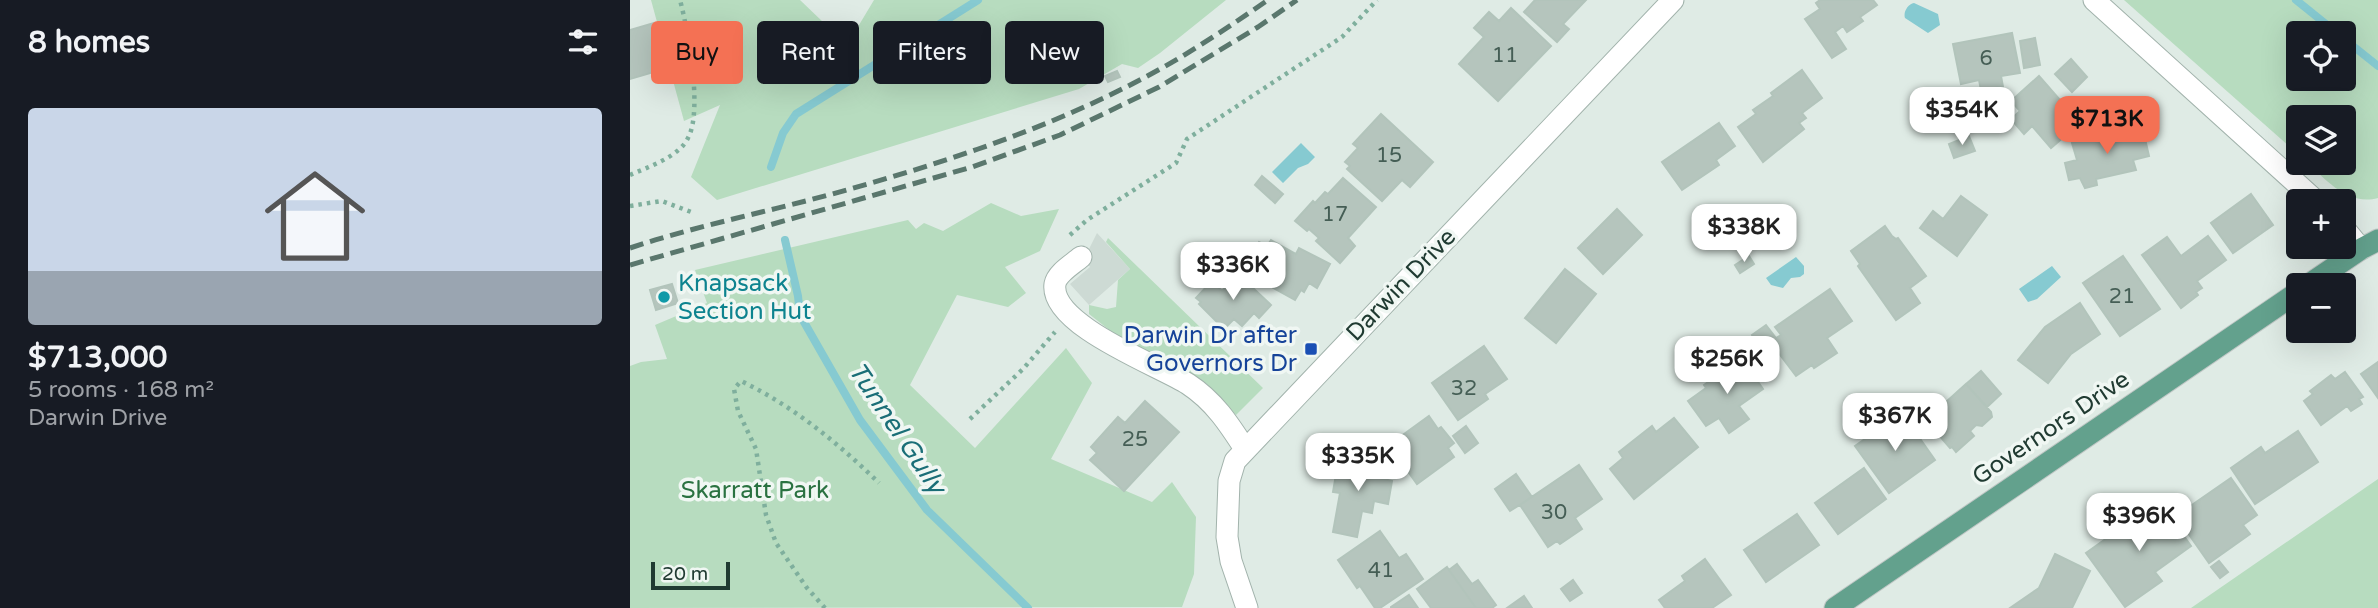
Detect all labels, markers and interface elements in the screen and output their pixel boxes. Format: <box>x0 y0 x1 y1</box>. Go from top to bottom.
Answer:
chip: Buy <box>651 21 743 84</box>
chip: Rent <box>757 21 859 84</box>
chip: Filters <box>873 21 991 84</box>
chip: New <box>1005 21 1104 84</box>
map controls <box>2286 21 2356 343</box>
button: locate <box>2286 21 2356 91</box>
icon: filters <box>564 23 602 61</box>
text: 8 homes <box>28 24 150 61</box>
house number: 11 <box>1492 43 1518 68</box>
house number: 6 <box>1979 46 1993 71</box>
pin: $354K <box>1913 88 2011 147</box>
text: $354K <box>1926 96 1998 124</box>
pin: $713K <box>2058 96 2156 156</box>
text: $713K <box>2071 105 2143 133</box>
button: layers <box>2286 105 2356 175</box>
house number: 15 <box>1376 143 1402 168</box>
icon: home <box>252 153 378 279</box>
button: + <box>2286 189 2356 259</box>
house number: 17 <box>1322 202 1348 227</box>
pin: $338K <box>1695 204 1793 264</box>
text: $338K <box>1708 213 1780 241</box>
street label: Darwin Drive <box>1340 223 1462 347</box>
pin: $336K <box>1184 243 1282 302</box>
text: $336K <box>1197 251 1269 279</box>
place label: Knapsack Section Hut <box>678 269 811 326</box>
button: − <box>2286 273 2356 343</box>
house number: 21 <box>2109 284 2135 309</box>
marker: Knapsack Section Hut <box>656 289 672 305</box>
place label: Darwin Dr after Governors Dr <box>1124 321 1298 378</box>
pin: $256K <box>1678 336 1776 396</box>
text: $713,000 <box>28 339 167 376</box>
marker: Darwin Dr after Governors Dr <box>1303 341 1319 357</box>
text: $256K <box>1691 345 1763 373</box>
water label: Tunnel Gully <box>842 356 954 502</box>
street label: Governors Drive <box>1967 365 2135 491</box>
text: 5 rooms · 168 m² <box>28 376 214 404</box>
house number: 32 <box>1451 376 1477 401</box>
pin: $367K <box>1846 393 1944 453</box>
text: $367K <box>1859 402 1931 430</box>
text: Darwin Drive <box>28 404 167 432</box>
house number: 25 <box>1122 427 1148 452</box>
pin: $335K <box>1309 434 1407 493</box>
text: $335K <box>1322 442 1394 470</box>
park label: Skarratt Park <box>681 476 829 505</box>
pin: $396K <box>2090 494 2188 553</box>
house number: 30 <box>1541 500 1567 525</box>
text: $396K <box>2103 502 2175 530</box>
house number: 41 <box>1368 558 1394 583</box>
scale bar <box>651 559 730 591</box>
text: 20 m <box>662 563 708 585</box>

